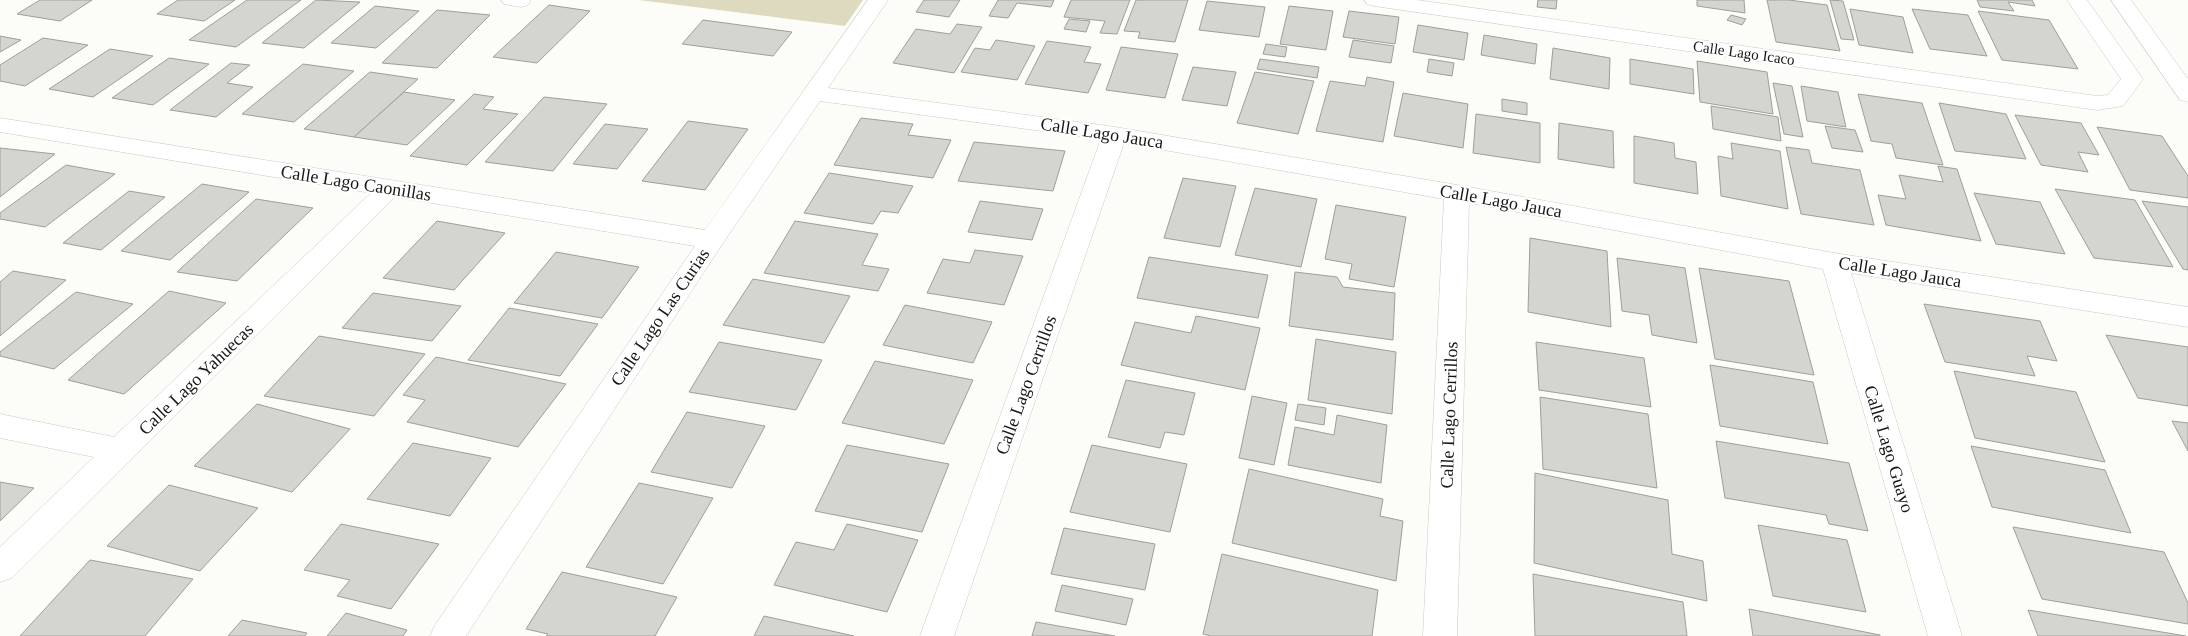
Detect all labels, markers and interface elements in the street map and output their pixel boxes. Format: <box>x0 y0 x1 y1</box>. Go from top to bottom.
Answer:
street label: Calle Lago Icaco <box>1692 38 1796 68</box>
street label: Calle Lago Jauca <box>1039 113 1165 153</box>
street label: Calle Lago Caonillas <box>279 161 433 205</box>
street label: Calle Lago Jauca <box>1438 180 1564 222</box>
street label: Calle Lago Las Curias <box>607 244 713 390</box>
street label: Calle Lago Jauca <box>1837 252 1963 292</box>
street label: Calle Lago Cerrillos <box>991 313 1061 457</box>
street label: Calle Lago Yahuecas <box>135 319 257 439</box>
street label: Calle Lago Cerrillos <box>1436 341 1462 489</box>
street label: Calle Lago Guayo <box>1860 383 1918 515</box>

